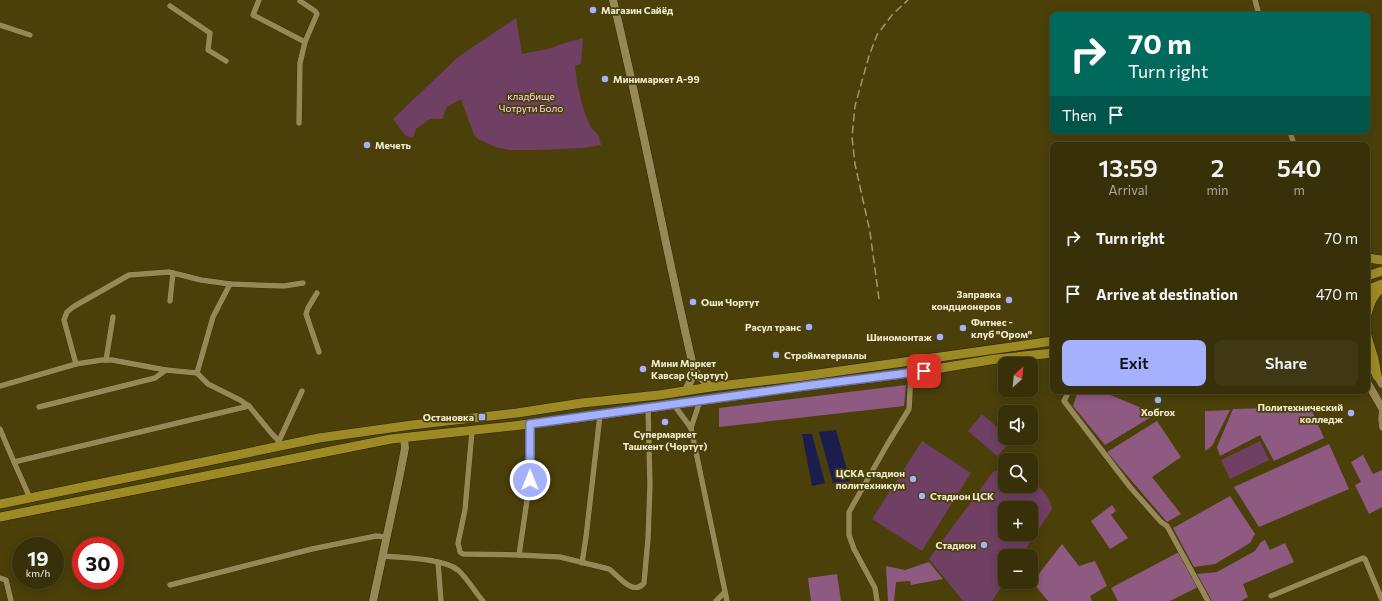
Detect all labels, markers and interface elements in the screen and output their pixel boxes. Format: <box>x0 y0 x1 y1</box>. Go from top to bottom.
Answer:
place label: Магазин Сайёд <box>601 4 674 16</box>
marker: Магазин Сайёд <box>588 5 598 15</box>
text: 70 m <box>1128 26 1192 60</box>
icon: right <box>1062 28 1114 80</box>
text: Turn right <box>1128 60 1208 82</box>
place label: Минимаркет А-99 <box>613 73 700 85</box>
marker: Минимаркет А-99 <box>600 74 610 84</box>
park label: кладбище Чотрути Боло <box>499 90 563 114</box>
icon: arrive <box>1105 104 1127 126</box>
text: Then <box>1062 106 1097 124</box>
place label: Мечеть <box>375 139 411 151</box>
marker: Мечеть <box>362 140 372 150</box>
text: 13:59 <box>1099 153 1158 182</box>
text: 2 <box>1211 153 1224 182</box>
text: 540 <box>1277 153 1321 182</box>
text: Arrival <box>1109 182 1148 198</box>
text: min <box>1206 182 1229 198</box>
text: m <box>1294 182 1305 198</box>
icon: right <box>1062 227 1084 249</box>
text: Turn right <box>1096 229 1165 247</box>
text: 70 m <box>1324 229 1358 247</box>
icon: arrive <box>1062 283 1084 305</box>
text: Arrive at destination <box>1096 285 1238 303</box>
text: 470 m <box>1316 285 1358 303</box>
place label: Заправка кондционеров <box>931 288 1002 312</box>
marker: Заправка кондционеров <box>1004 295 1014 305</box>
place label: Оши Чортут <box>701 296 759 308</box>
marker: Оши Чортут <box>688 297 698 307</box>
place label: Фитнес - клуб "Ором" <box>971 316 1032 340</box>
place label: Расул транс <box>745 321 801 333</box>
marker: Расул транс <box>804 322 814 332</box>
marker: Фитнес - клуб "Ором" <box>958 323 968 333</box>
place label: Шиномонтаж <box>866 331 933 343</box>
marker: Шиномонтаж <box>935 332 945 342</box>
button: Exit <box>1062 340 1206 386</box>
button: Share <box>1214 340 1358 386</box>
place label: Стройматериалы <box>784 349 867 361</box>
marker: Стройматериалы <box>771 350 781 360</box>
pin <box>907 354 941 388</box>
place label: Мини Маркет Кавсар (Чортут) <box>651 357 728 381</box>
north arrow <box>998 357 1038 397</box>
map controls <box>998 357 1038 589</box>
icon: arrive <box>913 360 935 382</box>
marker: Мини Маркет Кавсар (Чортут) <box>638 364 648 374</box>
marker: Хобгох <box>1153 395 1163 405</box>
place label: Политехнический колледж <box>1257 401 1344 425</box>
button: sound <box>998 405 1038 445</box>
place label: Хобгох <box>1141 406 1176 418</box>
marker: Политехнический колледж <box>1346 408 1356 418</box>
place label: Остановка <box>423 411 474 423</box>
marker: Остановка <box>477 412 487 422</box>
marker: Супермаркет Ташкент (Чортут) <box>660 417 670 427</box>
place label: Супермаркет Ташкент (Чортут) <box>623 428 707 452</box>
button: search <box>998 453 1038 493</box>
position arrow <box>509 459 551 501</box>
place label: ЦСКА стадион политехникум <box>836 467 906 491</box>
marker: ЦСКА стадион политехникум <box>908 474 918 484</box>
place label: Стадион ЦСК <box>930 490 994 502</box>
marker: Стадион ЦСК <box>917 491 927 501</box>
button: + <box>998 501 1038 541</box>
speed limit sign: 30 <box>72 537 124 589</box>
place label: Стадион <box>936 539 976 551</box>
marker: Стадион <box>979 540 989 550</box>
text: 19 <box>27 546 49 570</box>
button: − <box>998 549 1038 589</box>
text: km/h <box>26 567 50 579</box>

